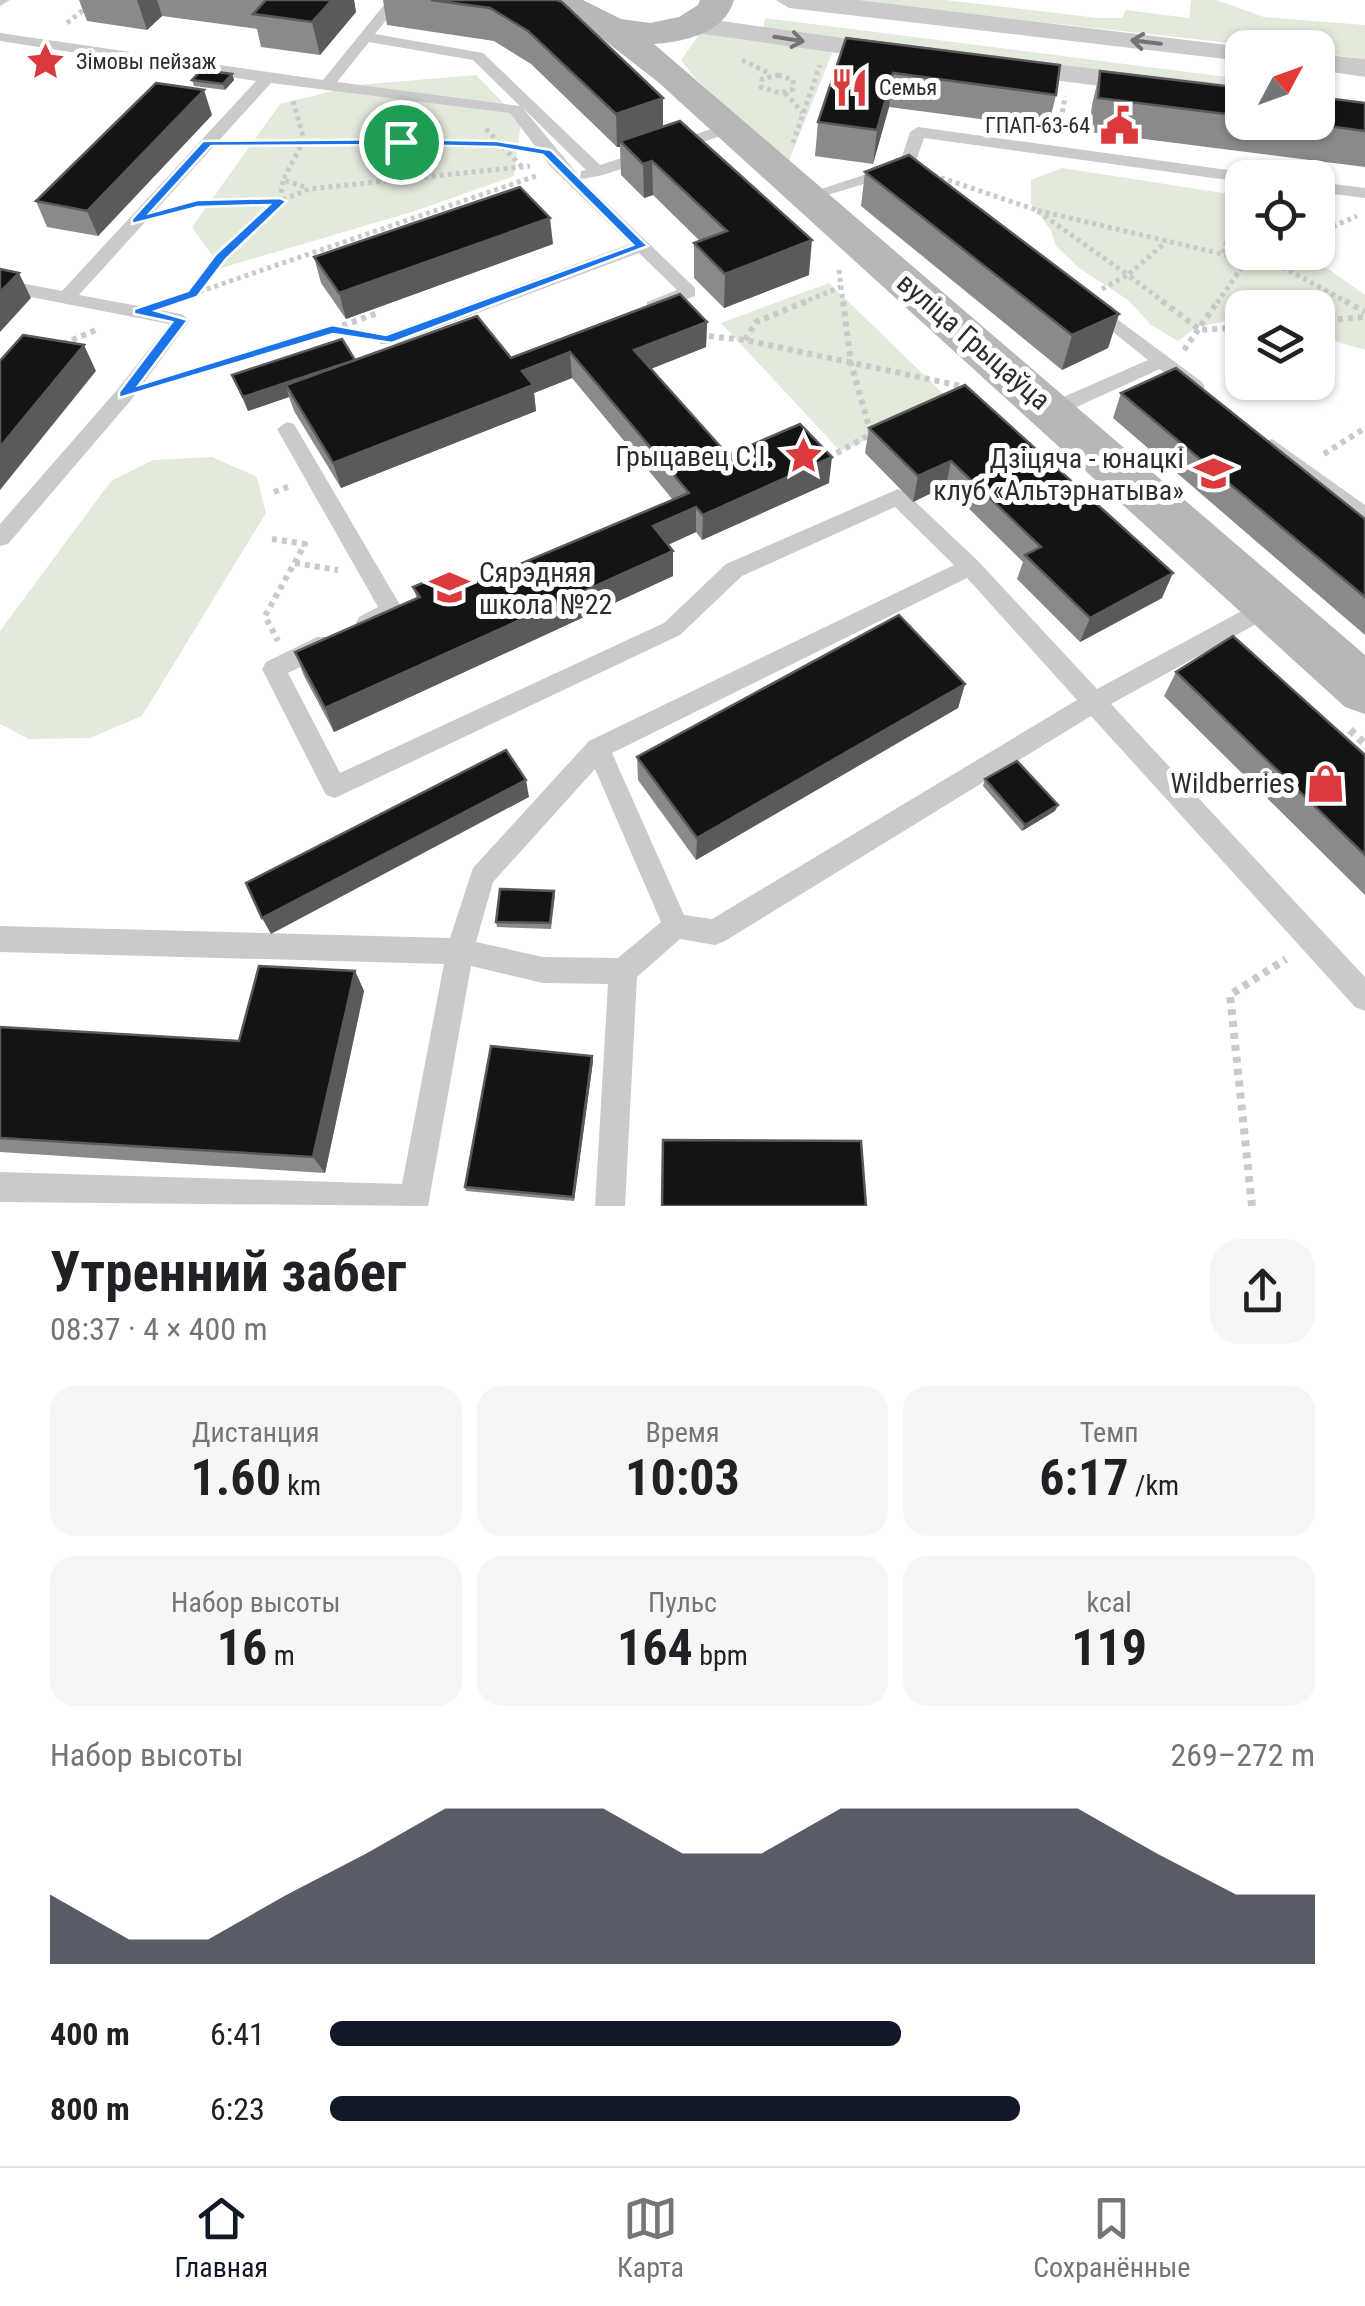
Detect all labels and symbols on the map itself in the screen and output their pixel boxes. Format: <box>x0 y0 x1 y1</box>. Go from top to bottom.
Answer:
one-way arrow <box>773 30 805 49</box>
north arrow <box>1225 30 1335 140</box>
one-way arrow <box>1130 32 1162 51</box>
place icon: Зімовы пейзаж <box>25 40 67 82</box>
place label: Зімовы пейзаж <box>76 49 217 74</box>
restaurant icon: Семья <box>828 66 870 108</box>
place label: Семья <box>879 75 937 100</box>
pin <box>359 100 444 185</box>
public building icon: ГПАП-63-64 <box>1099 104 1141 146</box>
place label: ГПАП-63-64 <box>985 113 1090 138</box>
street label: вуліца Грыцаўца <box>891 266 1057 417</box>
place icon: Грыцавец С.І. <box>782 435 824 477</box>
place label: Грыцавец С.І. <box>615 440 773 473</box>
place label: Дзіцяча - юнацкі клуб «Альтэрнатыва» <box>933 442 1184 507</box>
school or university icon: Дзіцяча - юнацкі клуб «Альтэрнатыва» <box>1193 453 1235 495</box>
place label: Сярэдняя школа №22 <box>479 556 612 621</box>
school or university icon: Сярэдняя школа №22 <box>428 567 470 609</box>
shop icon: Wildberries <box>1304 762 1346 804</box>
place label: Wildberries <box>1171 767 1295 800</box>

